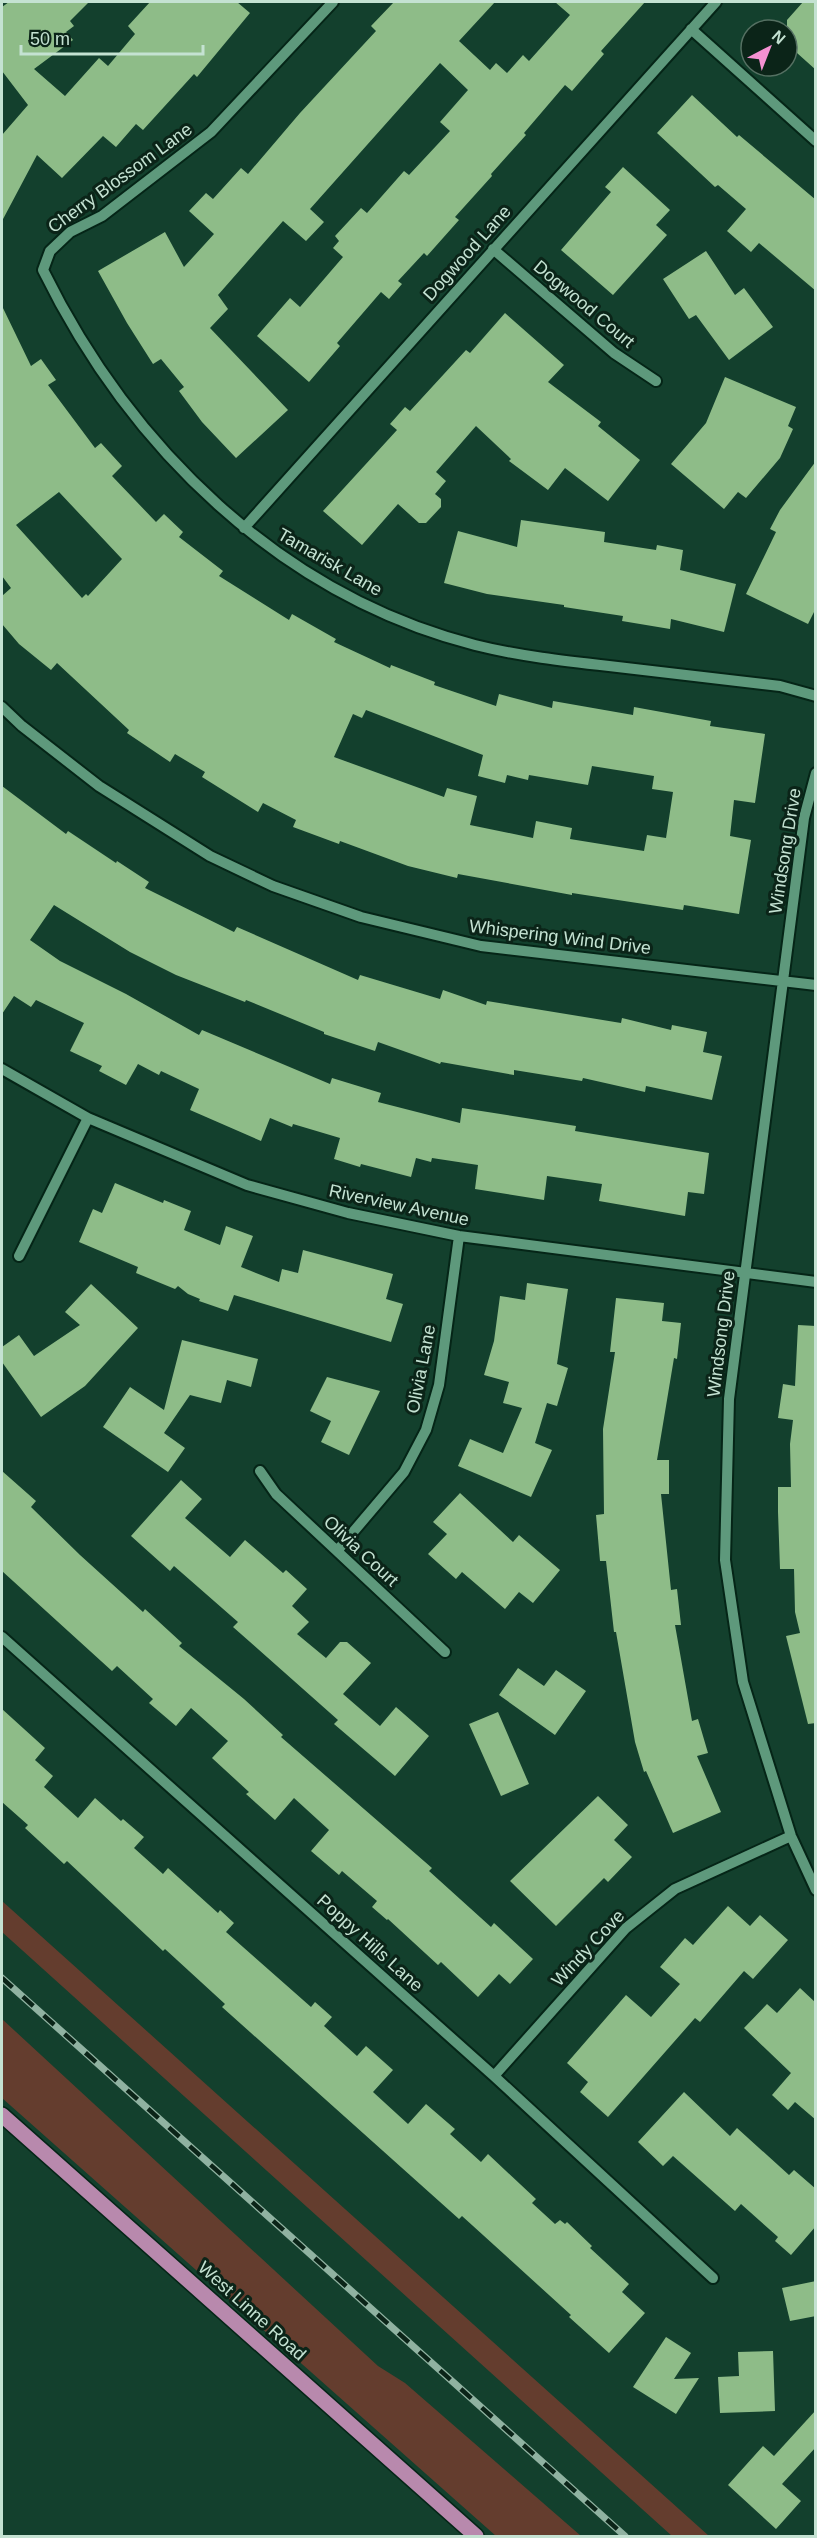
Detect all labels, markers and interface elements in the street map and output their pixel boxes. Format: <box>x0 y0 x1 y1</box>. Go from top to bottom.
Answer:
scale bar <box>21 18 202 56</box>
north arrow <box>739 18 799 78</box>
text: N <box>769 27 789 47</box>
text: 50 m <box>30 29 70 49</box>
street label: Cherry Blossom Lane <box>44 119 196 237</box>
street label: Dogwood Lane <box>419 201 515 305</box>
street label: Dogwood Court <box>530 256 638 352</box>
street label: Tamarisk Lane <box>274 524 386 600</box>
street label: Windsong Drive <box>765 787 805 915</box>
street label: Whispering Wind Drive <box>468 916 652 958</box>
street label: Riverview Avenue <box>327 1180 471 1230</box>
street label: Windsong Drive <box>703 1270 739 1398</box>
street label: Olivia Lane <box>403 1323 439 1415</box>
street label: Olivia Court <box>320 1512 402 1590</box>
street label: Poppy Hills Lane <box>313 1890 427 1996</box>
street label: Windy Cove <box>548 1906 628 1990</box>
street label: West Linne Road <box>194 2257 310 2365</box>

